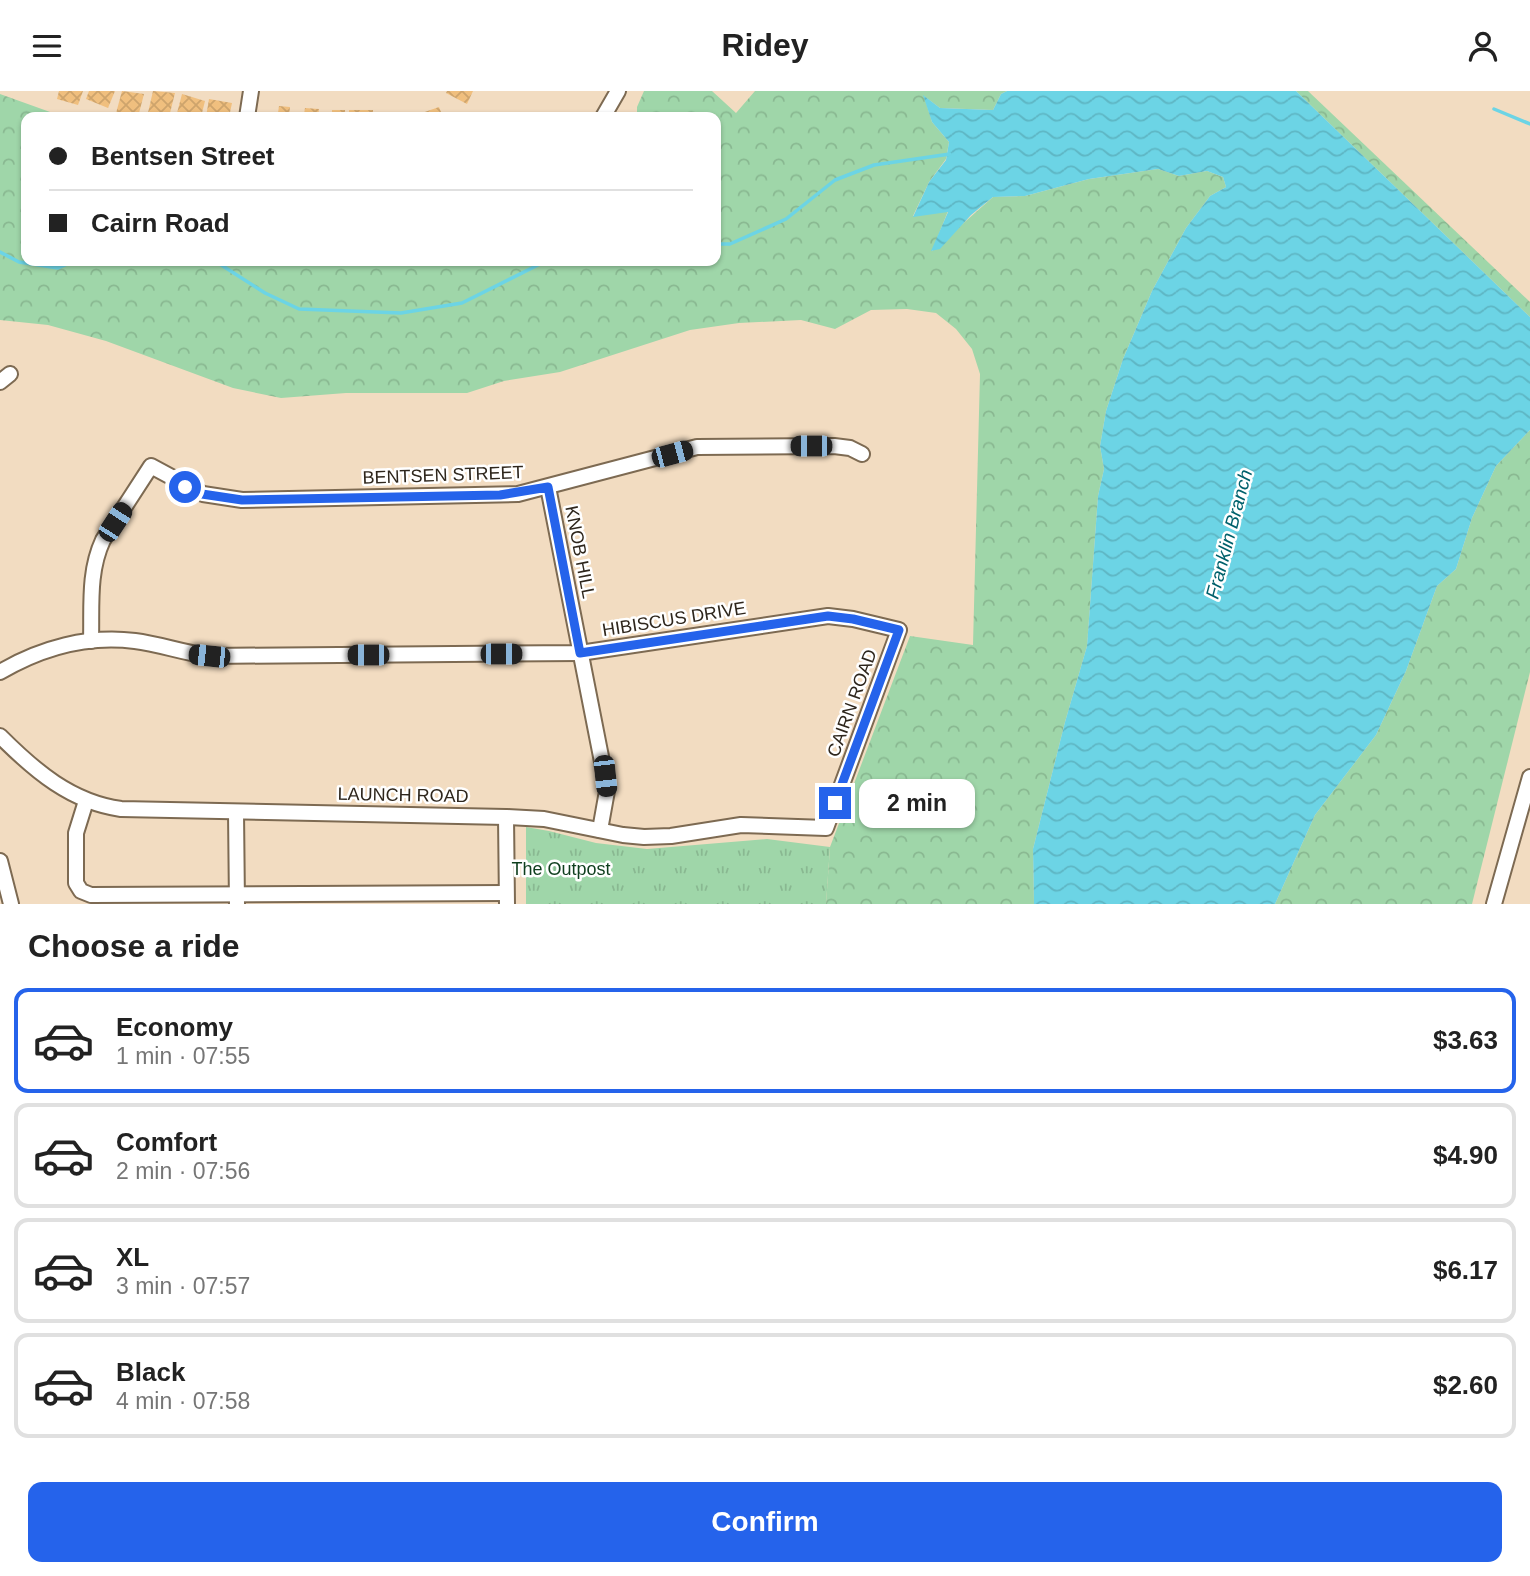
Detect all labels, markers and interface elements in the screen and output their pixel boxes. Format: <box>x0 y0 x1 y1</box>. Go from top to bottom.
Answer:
icon: menu <box>28 27 66 65</box>
text: Ridey <box>721 27 809 63</box>
icon: person <box>1464 27 1502 65</box>
text: Bentsen Street <box>91 141 275 171</box>
text: Cairn Road <box>91 208 230 238</box>
car <box>791 436 833 457</box>
car <box>649 438 696 470</box>
street label: BENTSEN STREET <box>362 462 524 488</box>
water label: Franklin Branch <box>1202 467 1256 601</box>
route start <box>169 471 201 503</box>
car <box>95 499 136 545</box>
street label: KNOB HILL <box>561 504 599 600</box>
street label: HIBISCUS DRIVE <box>601 598 747 640</box>
car <box>188 643 231 669</box>
car <box>481 644 523 665</box>
car <box>348 645 390 666</box>
street label: CAIRN ROAD <box>823 646 881 760</box>
car <box>593 754 618 798</box>
callout: 2 min <box>860 779 975 827</box>
street label: LAUNCH ROAD <box>337 784 469 806</box>
route end <box>819 787 851 819</box>
text: 2 min <box>887 790 947 816</box>
park label: The Outpost <box>511 859 611 879</box>
text: Choose a ride <box>28 928 240 964</box>
icon: car <box>32 1009 95 1072</box>
text: Economy <box>116 1012 233 1042</box>
text: $3.63 <box>1433 1025 1498 1055</box>
text: 1 min · 07:55 <box>116 1043 250 1069</box>
icon: car <box>32 1124 95 1187</box>
text: Comfort <box>116 1127 217 1157</box>
text: $4.90 <box>1433 1140 1498 1170</box>
text: 2 min · 07:56 <box>116 1158 250 1184</box>
icon: car <box>32 1239 95 1302</box>
text: XL <box>116 1242 149 1272</box>
text: $6.17 <box>1433 1255 1498 1285</box>
text: 3 min · 07:57 <box>116 1273 250 1299</box>
icon: car <box>32 1354 95 1417</box>
text: Black <box>116 1357 185 1387</box>
text: $2.60 <box>1433 1370 1498 1400</box>
text: 4 min · 07:58 <box>116 1388 250 1414</box>
button: Confirm <box>28 1482 1502 1562</box>

